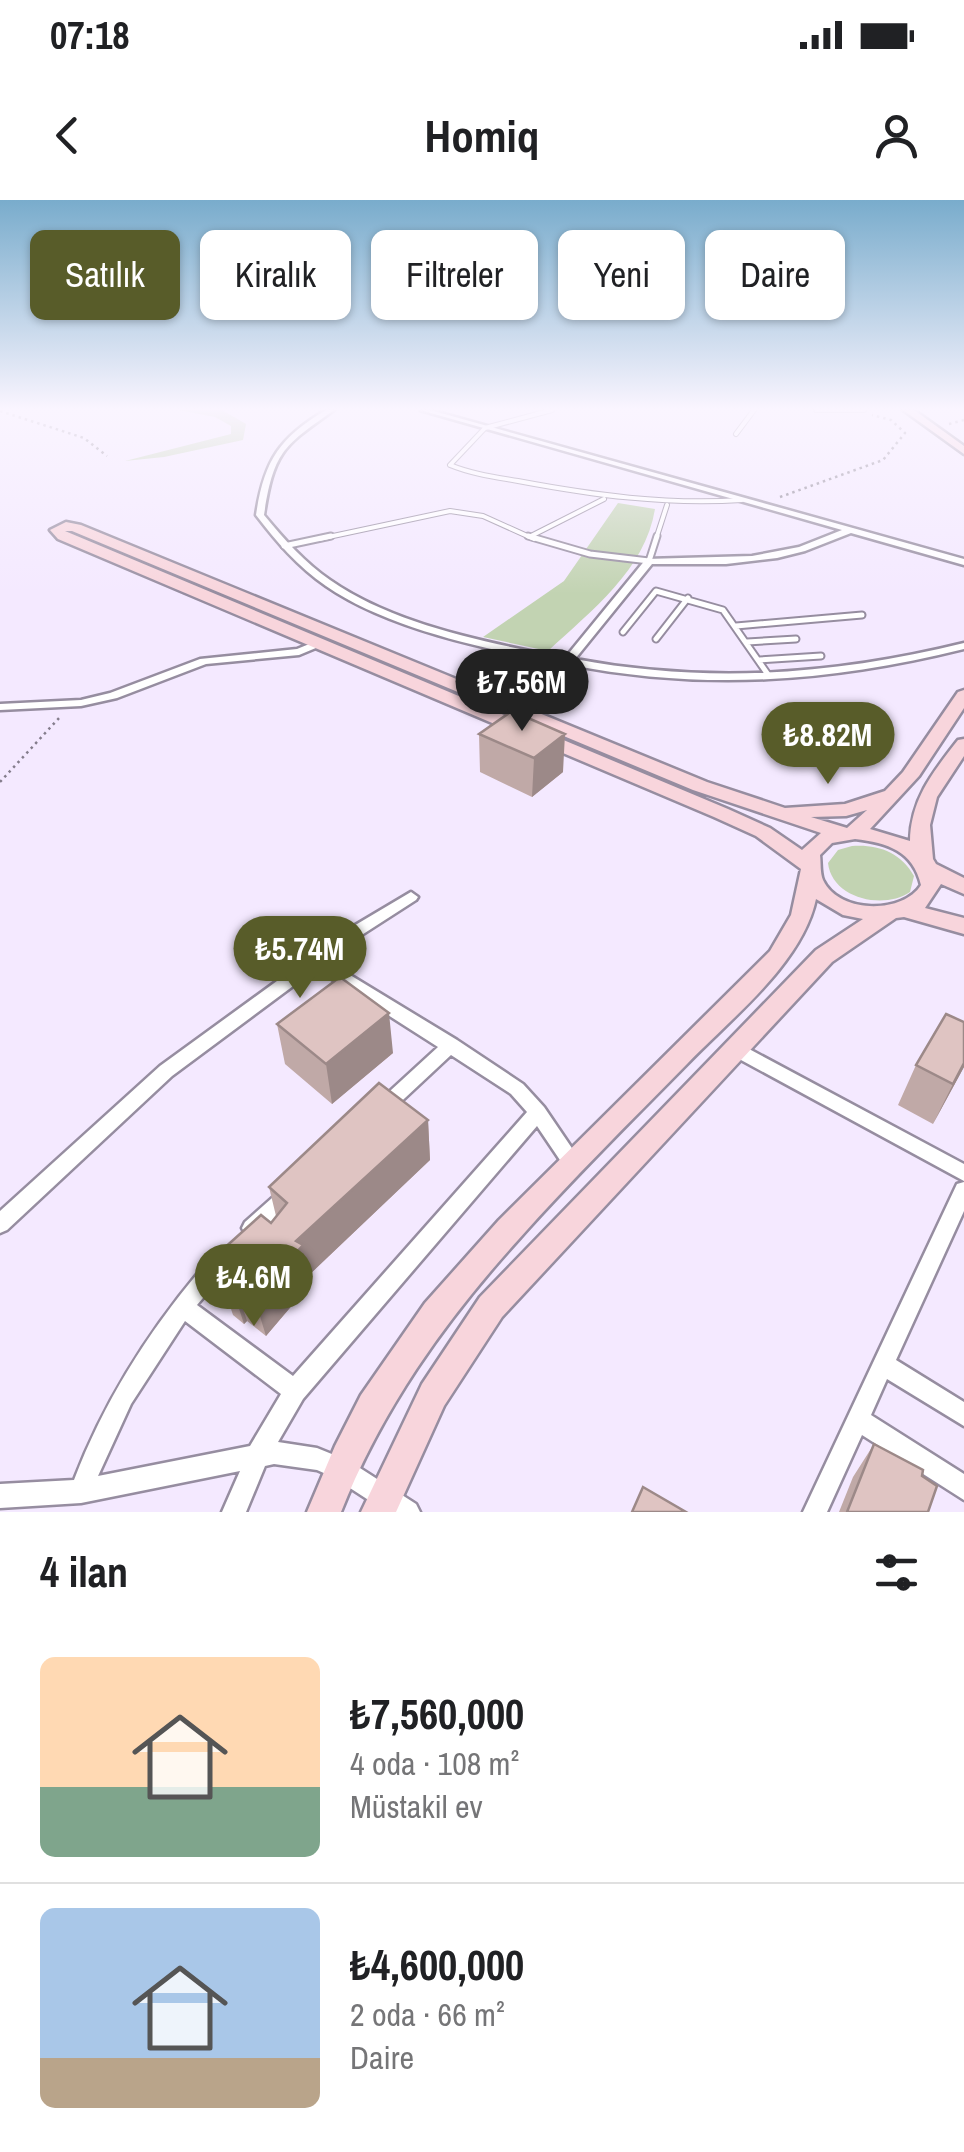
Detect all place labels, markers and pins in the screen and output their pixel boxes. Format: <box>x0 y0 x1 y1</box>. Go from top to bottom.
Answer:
pin: ₺7.56M <box>441 649 603 734</box>
pin: ₺8.82M <box>747 702 909 787</box>
pin: ₺5.74M <box>219 916 381 1001</box>
pin: ₺4.6M <box>184 1244 324 1329</box>

